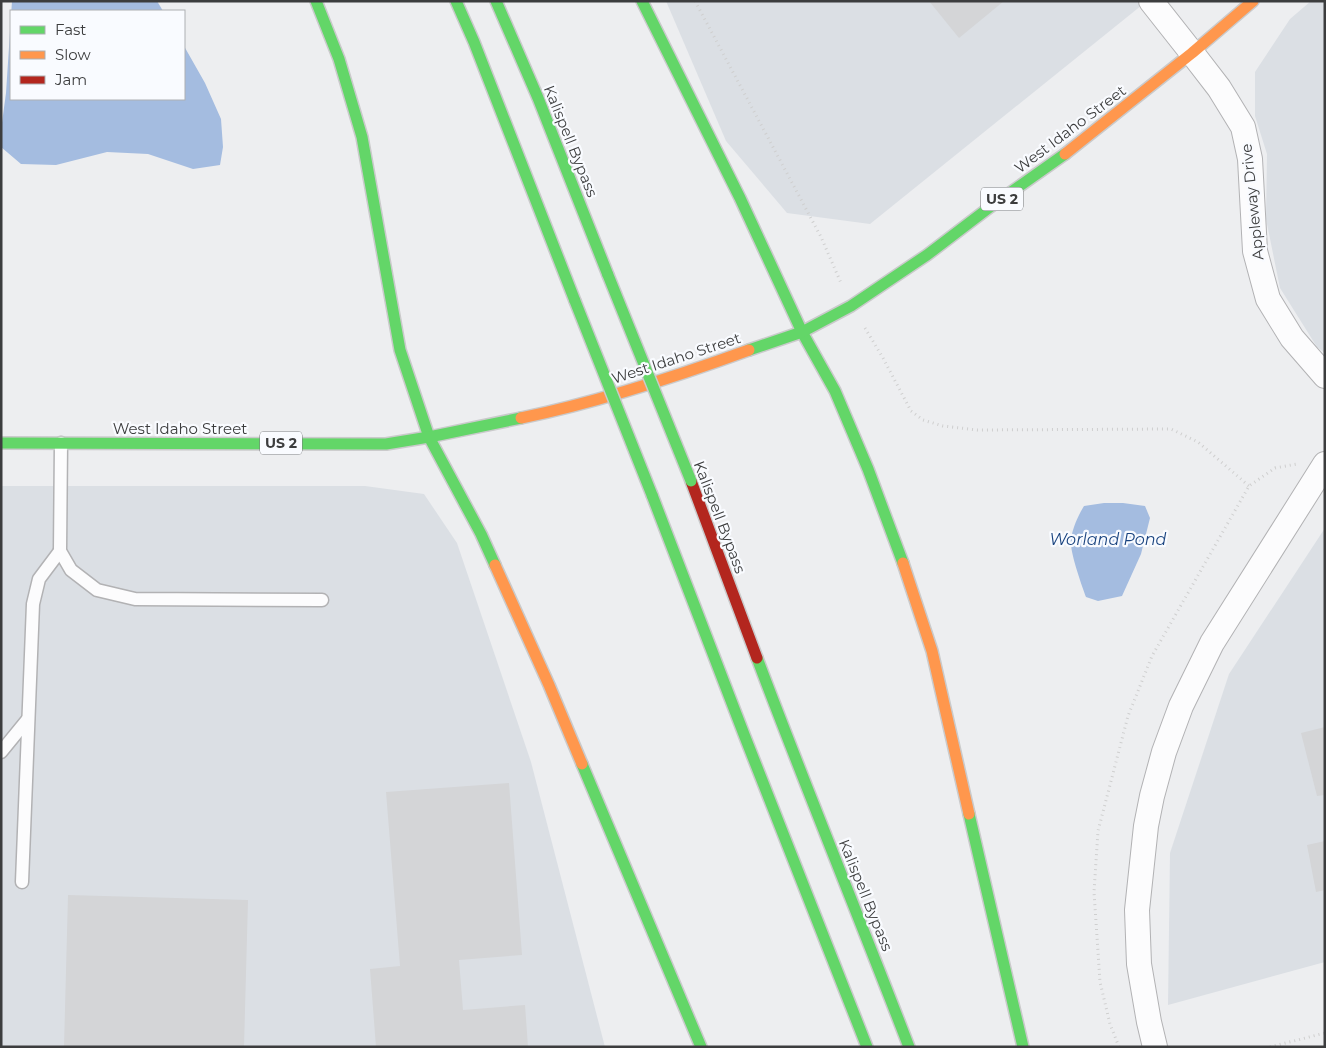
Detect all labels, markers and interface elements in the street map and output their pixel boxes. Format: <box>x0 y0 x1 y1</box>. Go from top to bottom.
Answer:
legend <box>10 10 185 100</box>
text: Fast <box>55 20 86 39</box>
text: Slow <box>55 45 91 64</box>
text: Jam <box>54 70 87 89</box>
street label: West Idaho Street <box>1011 81 1129 177</box>
street label: Kalispell Bypass <box>540 82 602 200</box>
street label: Appleway Drive <box>1236 143 1268 261</box>
road number: US 2 <box>981 188 1023 210</box>
street label: West Idaho Street <box>609 328 743 388</box>
street label: West Idaho Street <box>113 419 247 438</box>
road number: US 2 <box>260 432 302 454</box>
street label: Kalispell Bypass <box>690 458 750 576</box>
water label: Worland Pond <box>1050 530 1167 549</box>
street label: Kalispell Bypass <box>835 836 897 954</box>

